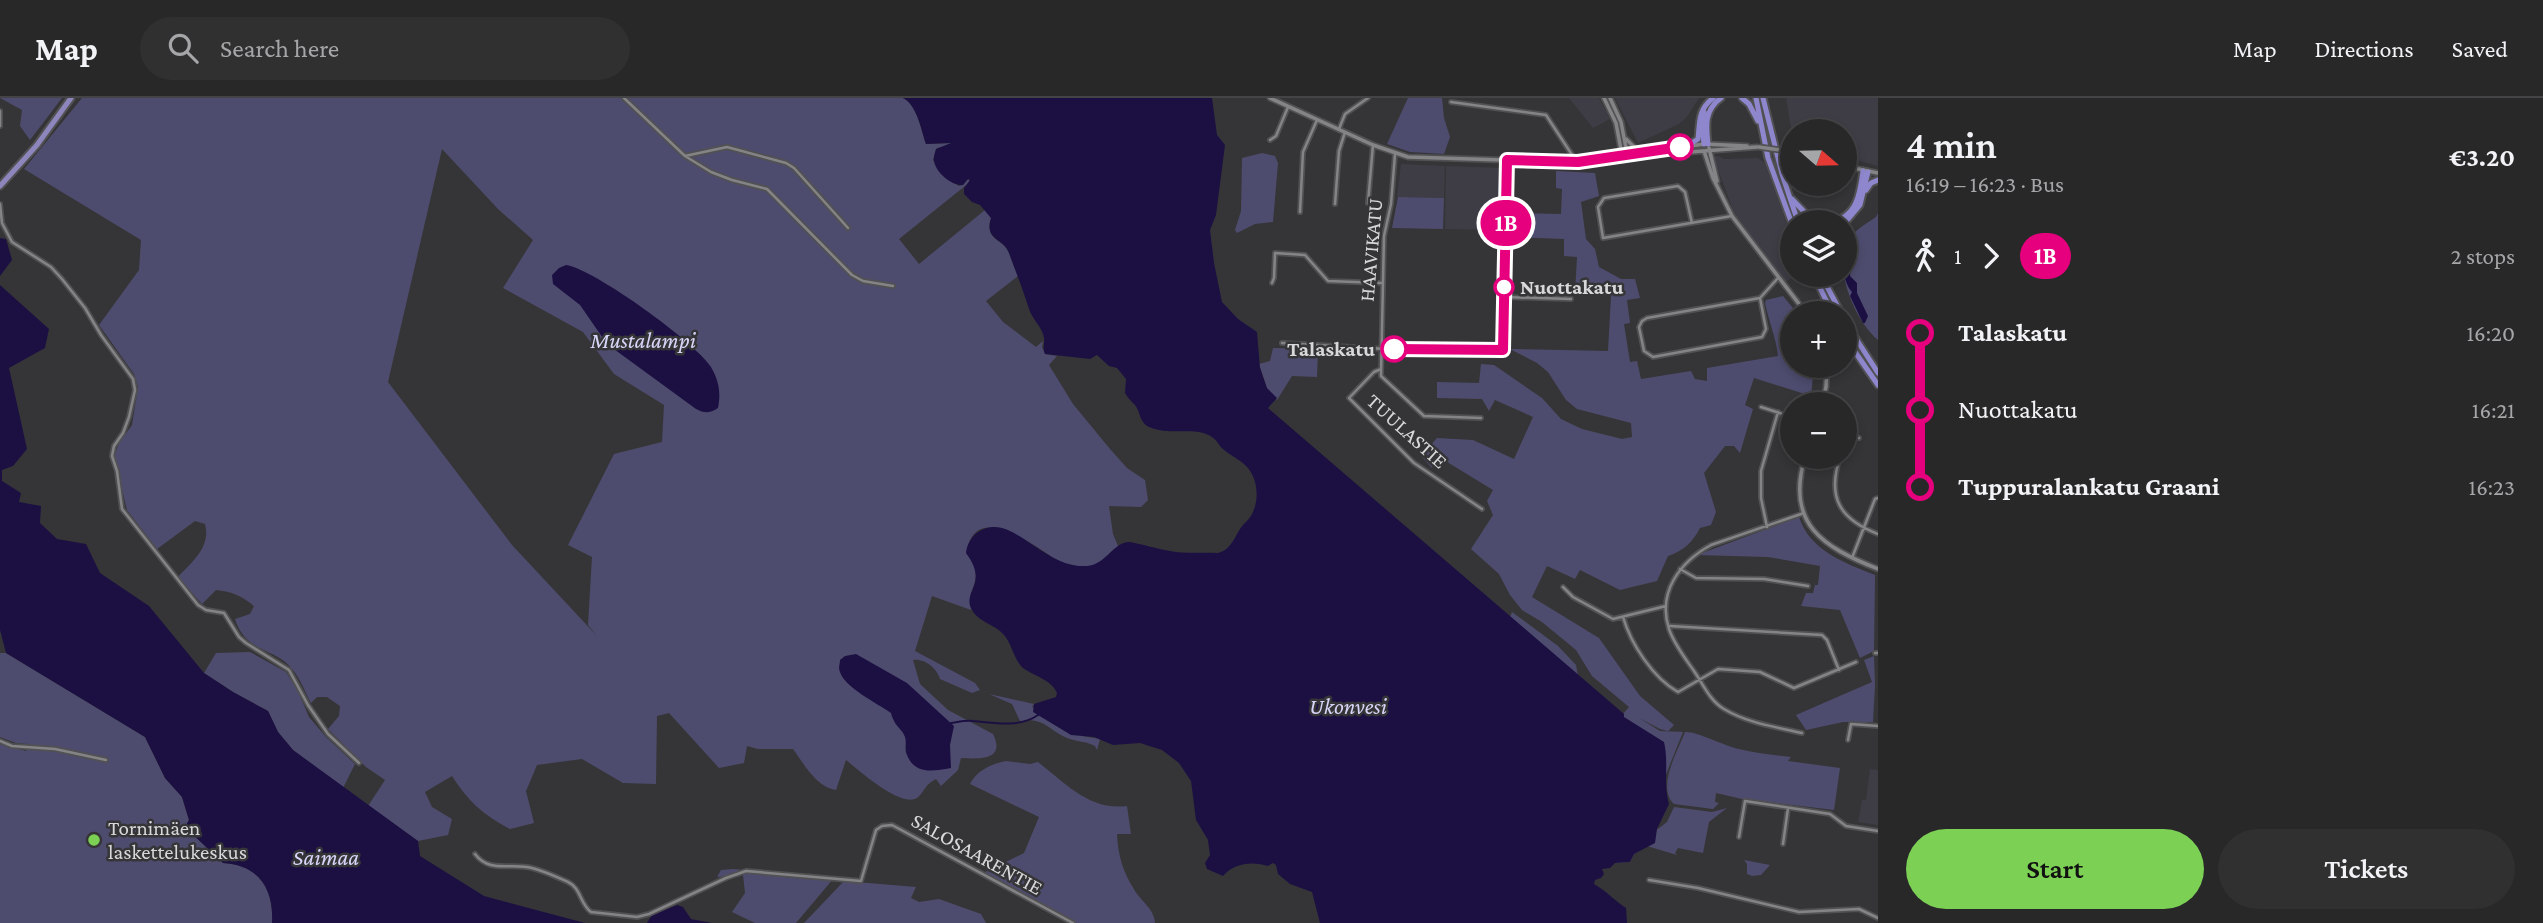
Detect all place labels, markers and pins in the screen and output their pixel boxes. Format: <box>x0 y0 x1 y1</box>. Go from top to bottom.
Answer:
unlabelled marker <box>1667 134 1693 160</box>
place label: Nuottakatu <box>1520 275 1623 299</box>
marker: Nuottakatu <box>1494 277 1514 297</box>
marker: Talaskatu <box>1381 336 1407 362</box>
place label: Talaskatu <box>1287 337 1375 361</box>
place label: Tornimäen laskettelukeskus <box>108 816 247 864</box>
marker: Tornimäen laskettelukeskus <box>86 832 102 848</box>

